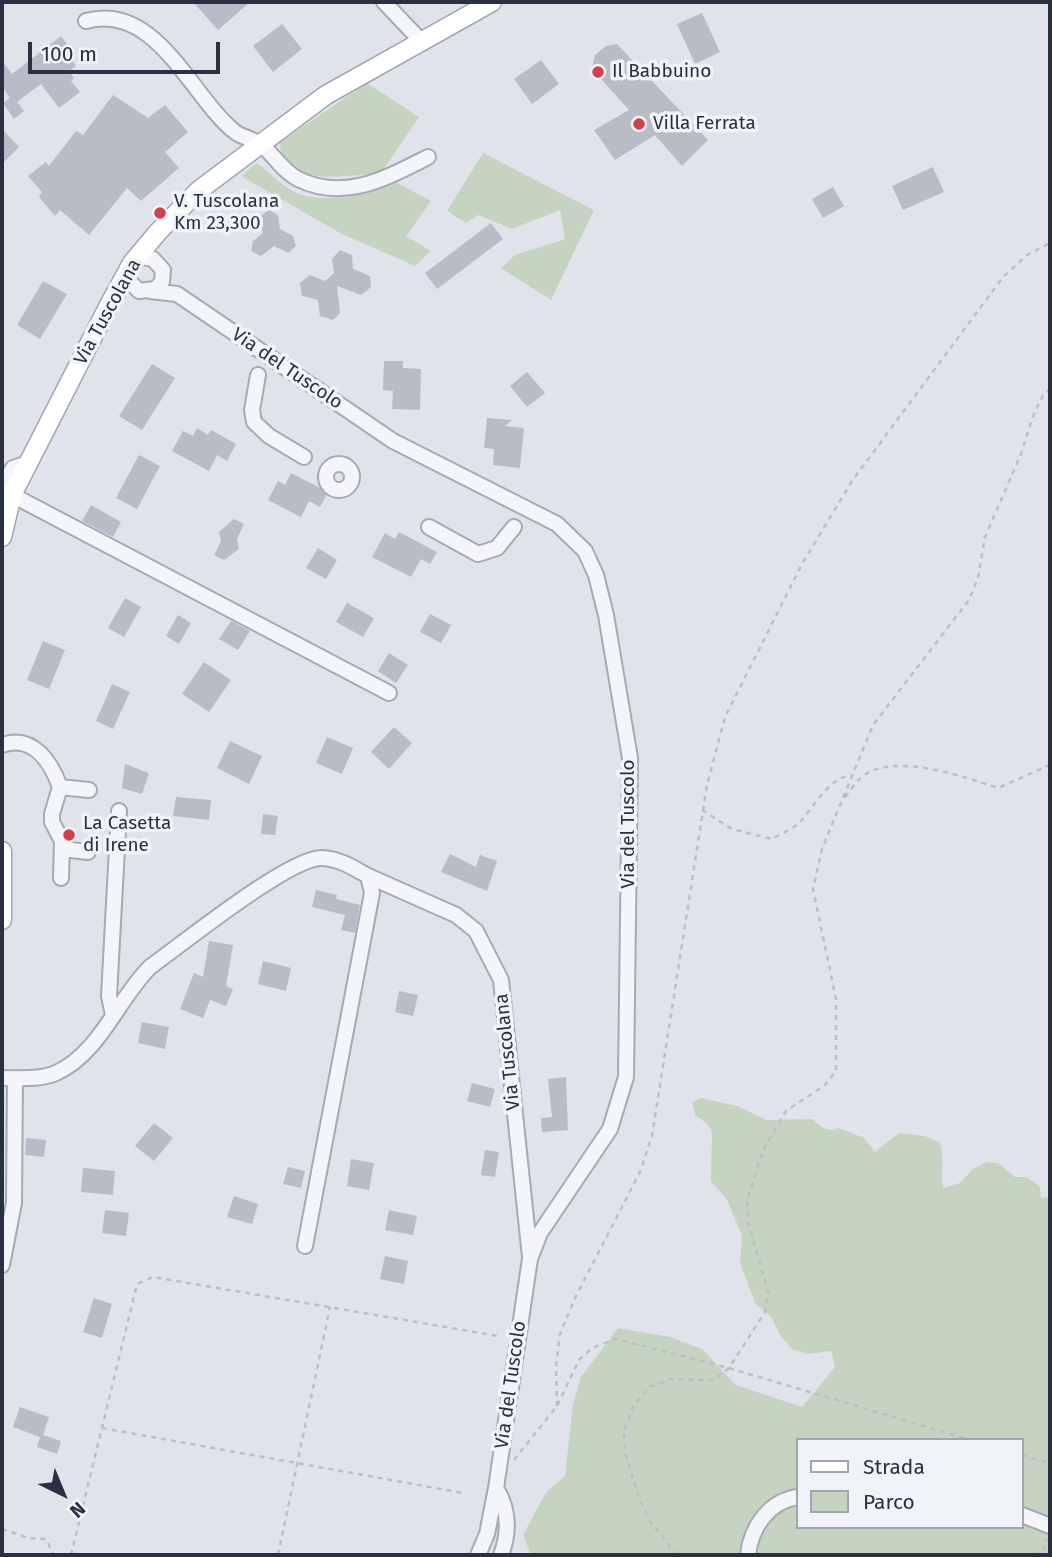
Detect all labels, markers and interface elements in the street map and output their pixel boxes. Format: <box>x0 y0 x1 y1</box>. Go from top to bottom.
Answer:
scale bar <box>32 28 224 72</box>
text: 100 m <box>41 41 97 67</box>
place label: Il Babbuino <box>612 61 711 83</box>
marker: Il Babbuino <box>590 64 606 80</box>
place label: Villa Ferrata <box>653 113 756 135</box>
marker: Villa Ferrata <box>631 116 647 132</box>
place label: V. Tuscolana Km 23,300 <box>174 191 279 235</box>
marker: V. Tuscolana Km 23,300 <box>152 205 168 221</box>
street label: Via Tuscolana <box>70 255 146 369</box>
street label: Via del Tuscolo <box>227 323 347 415</box>
street label: Via del Tuscolo <box>618 760 640 888</box>
place label: La Casetta di Irene <box>83 813 171 857</box>
marker: La Casetta di Irene <box>61 827 77 843</box>
street label: Via Tuscolana <box>491 992 525 1112</box>
street label: Via del Tuscolo <box>491 1320 531 1450</box>
legend <box>796 1438 1024 1529</box>
text: Strada <box>863 1454 925 1480</box>
north arrow <box>28 1459 98 1529</box>
text: Parco <box>863 1489 915 1515</box>
text: N <box>65 1497 90 1522</box>

